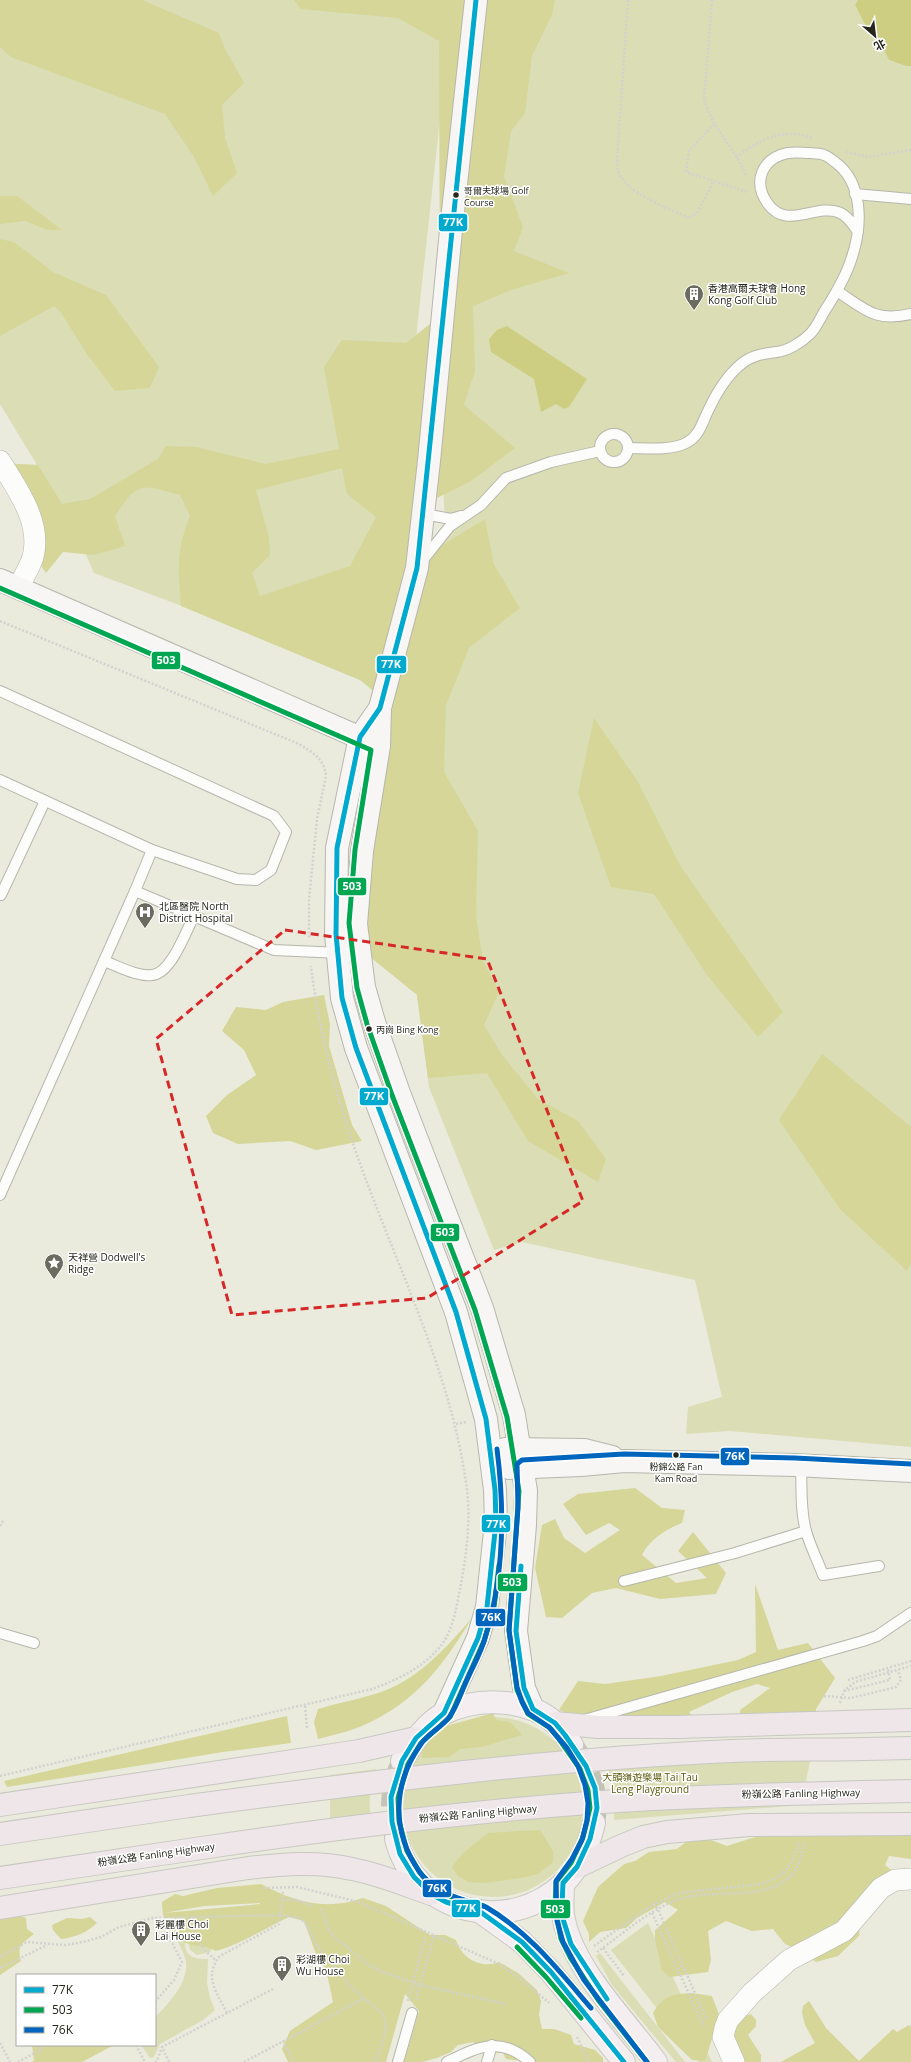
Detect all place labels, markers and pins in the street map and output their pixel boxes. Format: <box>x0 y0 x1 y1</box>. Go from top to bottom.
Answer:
place label: 哥爾夫球場 Golf Course <box>464 184 530 209</box>
marker: 哥爾夫球場 Golf Course <box>451 190 461 200</box>
place label: 香港高爾夫球會 Hong Kong Golf Club <box>708 281 806 307</box>
building icon: 香港高爾夫球會 Hong Kong Golf Club <box>683 283 705 311</box>
place label: 北區醫院 North District Hospital <box>159 899 233 925</box>
hospital icon: 北區醫院 North District Hospital <box>134 901 156 929</box>
place label: 丙崗 Bing Kong <box>376 1023 439 1036</box>
marker: 丙崗 Bing Kong <box>364 1024 374 1034</box>
place label: 天祥營 Dodwell's Ridge <box>68 1250 146 1276</box>
place icon: 天祥營 Dodwell's Ridge <box>43 1252 65 1280</box>
marker: 粉錦公路 Fan Kam Road <box>671 1450 681 1460</box>
place label: 粉錦公路 Fan Kam Road <box>649 1460 703 1485</box>
place label: 彩麗樓 Choi Lai House <box>155 1917 209 1943</box>
building icon: 彩麗樓 Choi Lai House <box>130 1919 152 1947</box>
place label: 彩湖樓 Choi Wu House <box>296 1952 350 1978</box>
building icon: 彩湖樓 Choi Wu House <box>271 1954 293 1982</box>

